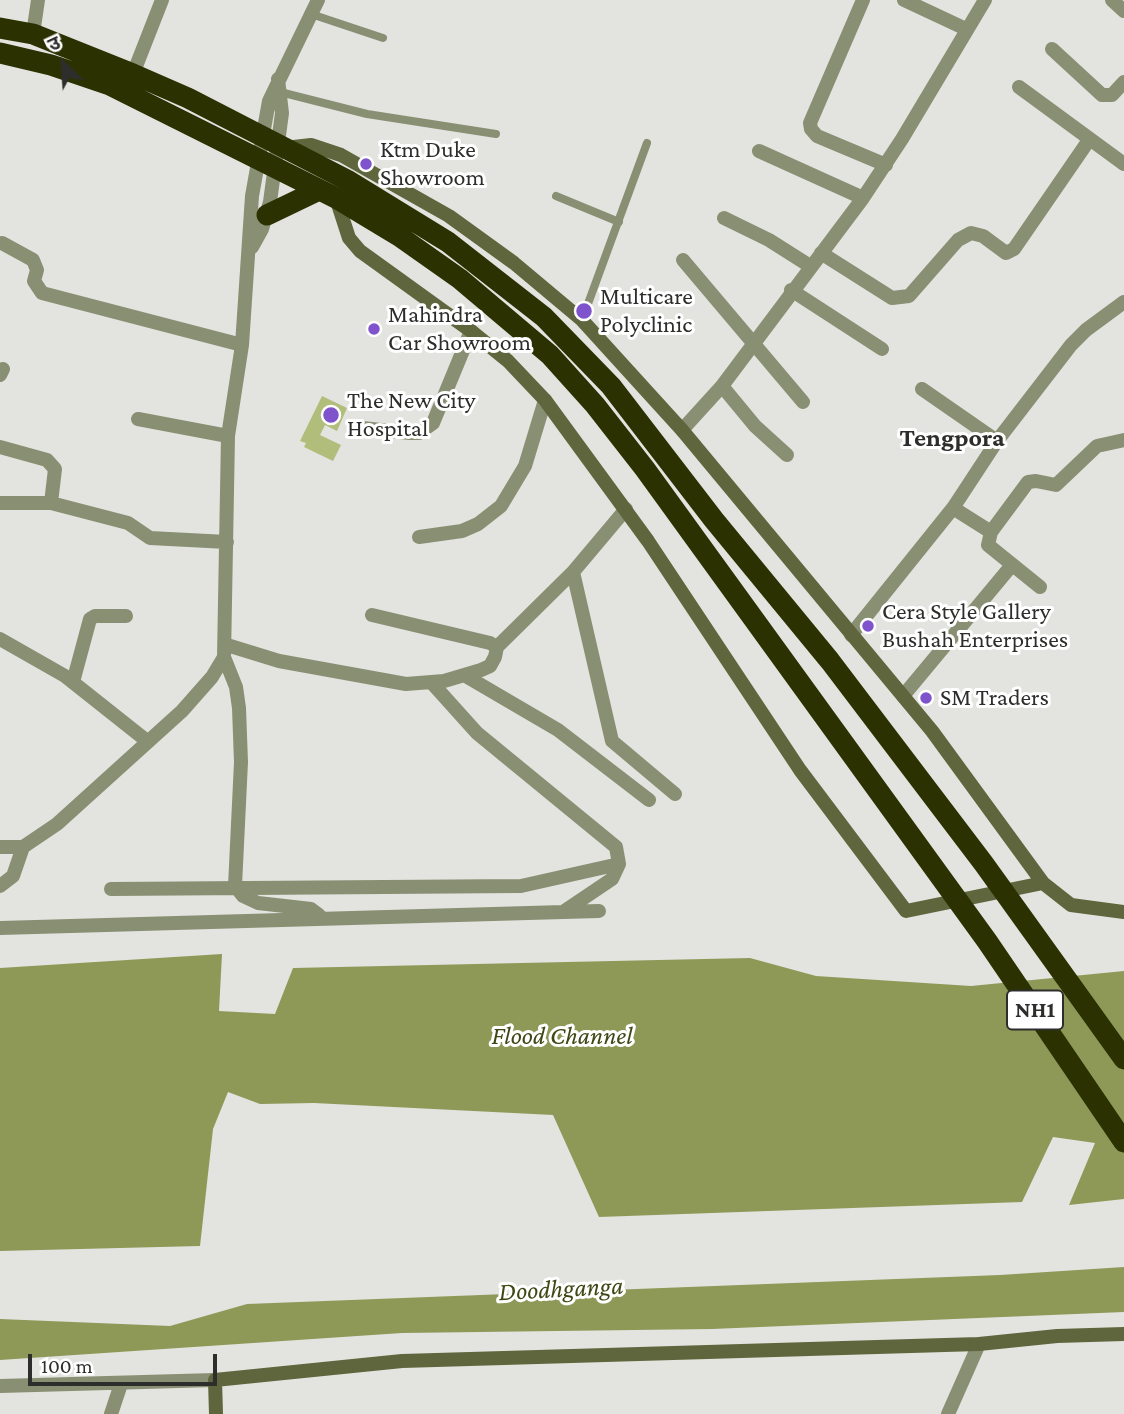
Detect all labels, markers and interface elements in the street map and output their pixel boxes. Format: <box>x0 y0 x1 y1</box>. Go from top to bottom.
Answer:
north arrow <box>28 28 98 98</box>
text: उ <box>44 32 63 55</box>
place label: Ktm Duke Showroom <box>380 136 485 192</box>
marker: Ktm Duke Showroom <box>358 156 374 172</box>
place label: Multicare Polyclinic <box>600 283 693 339</box>
place label: Mahindra Car Showroom <box>388 301 531 357</box>
marker: Multicare Polyclinic <box>574 301 594 321</box>
marker: Mahindra Car Showroom <box>366 321 382 337</box>
place label: The New City Hospital <box>347 387 476 443</box>
marker: The New City Hospital <box>321 405 341 425</box>
district label: Tengpora <box>899 422 1005 454</box>
place label: Cera Style Gallery Bushah Enterprises <box>882 598 1068 654</box>
marker: Cera Style Gallery Bushah Enterprises <box>860 618 876 634</box>
place label: SM Traders <box>940 684 1049 712</box>
marker: SM Traders <box>918 690 934 706</box>
road number: NH1 <box>1007 990 1063 1030</box>
water label: Flood Channel <box>491 1020 633 1052</box>
water label: Doodhganga <box>498 1270 624 1308</box>
scale bar <box>32 1340 220 1384</box>
text: 100 m <box>41 1354 93 1378</box>

